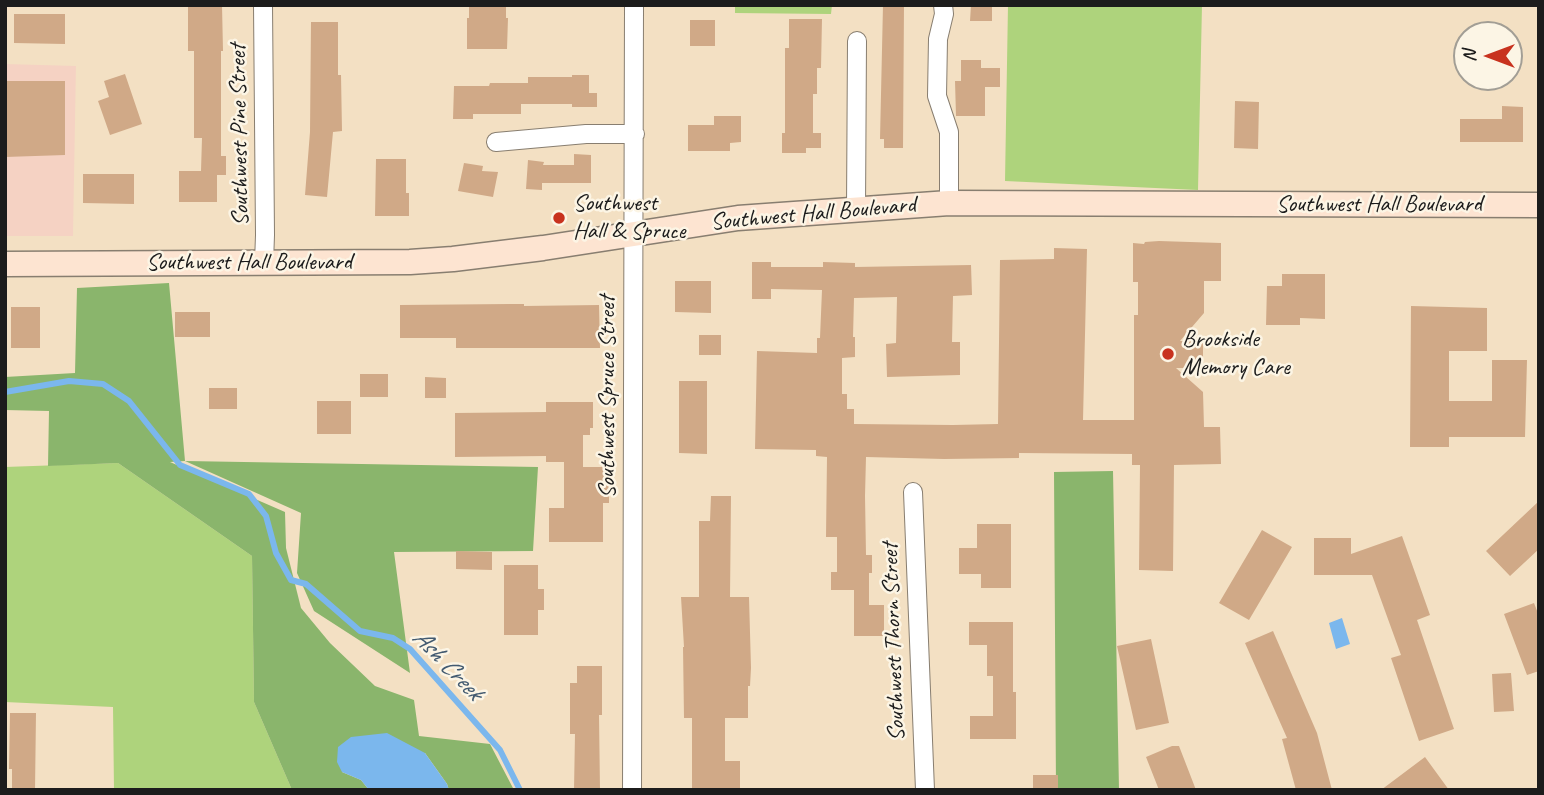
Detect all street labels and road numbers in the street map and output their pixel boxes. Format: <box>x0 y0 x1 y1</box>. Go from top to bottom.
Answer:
street label: Southwest Pine Street <box>224 44 256 226</box>
street label: Southwest Hall Boulevard <box>709 191 917 237</box>
street label: Southwest Hall Boulevard <box>1276 191 1482 219</box>
street label: Southwest Hall Boulevard <box>146 249 352 277</box>
street label: Southwest Spruce Street <box>594 296 622 498</box>
street label: Southwest Thorn Street <box>876 542 912 742</box>

